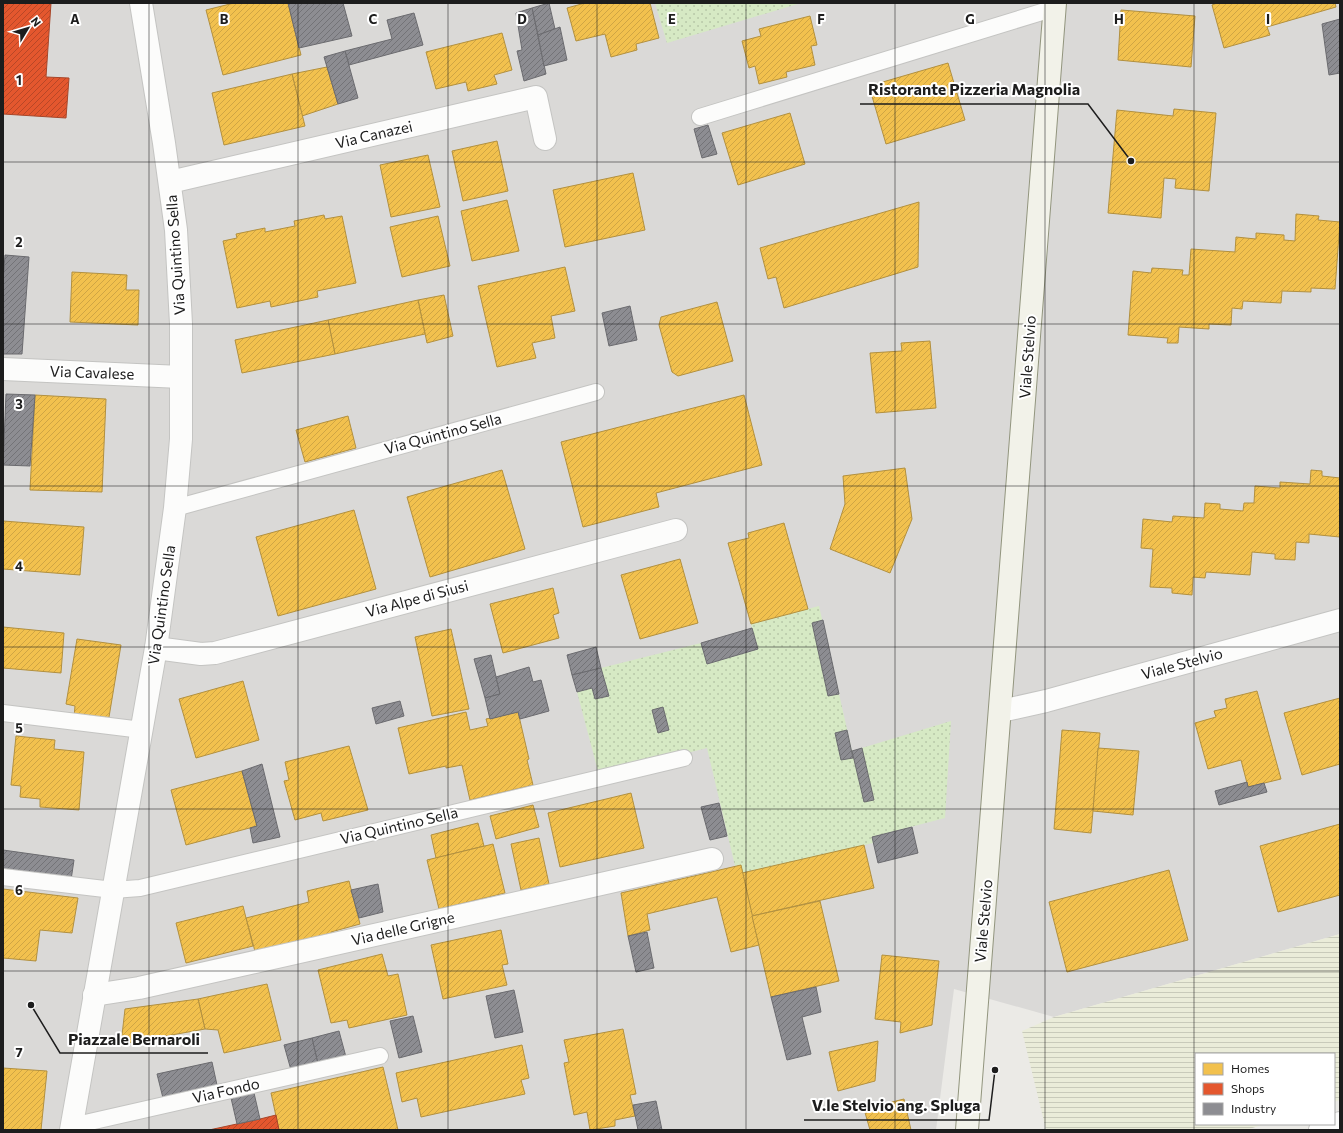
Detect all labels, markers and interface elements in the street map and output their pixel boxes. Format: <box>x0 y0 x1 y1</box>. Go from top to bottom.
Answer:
north arrow <box>8 8 48 48</box>
text: A <box>70 11 80 27</box>
text: B <box>220 11 229 27</box>
text: C <box>369 11 378 27</box>
text: D <box>517 11 527 27</box>
text: E <box>668 11 676 27</box>
text: F <box>817 11 825 27</box>
text: G <box>965 11 975 27</box>
text: H <box>1114 11 1124 27</box>
text: I <box>1266 11 1270 27</box>
text: N <box>29 14 44 29</box>
text: 1 <box>16 72 22 88</box>
callout: Ristorante Pizzeria Magnolia <box>860 76 1088 104</box>
text: Ristorante Pizzeria Magnolia <box>868 79 1080 98</box>
street label: Via Canazei <box>333 116 414 152</box>
street label: Via Quintino Sella <box>162 194 188 316</box>
text: 2 <box>15 234 23 250</box>
street label: Viale Stelvio <box>1015 315 1039 399</box>
street label: Via Cavalese <box>49 362 135 382</box>
text: 3 <box>15 396 23 412</box>
street label: Via Quintino Sella <box>382 409 503 457</box>
street label: Via Quintino Sella <box>144 544 178 666</box>
text: 4 <box>15 558 23 574</box>
street label: Via Alpe di Siusi <box>363 576 470 620</box>
street label: Viale Stelvio <box>1139 644 1224 683</box>
text: 5 <box>15 720 23 736</box>
street label: Via Quintino Sella <box>338 803 460 847</box>
street label: Viale Stelvio <box>970 878 996 963</box>
text: 6 <box>15 882 23 898</box>
street label: Via delle Grigne <box>349 907 456 949</box>
callout: Piazzale Bernaroli <box>60 1025 208 1053</box>
text: Piazzale Bernaroli <box>68 1029 200 1048</box>
text: 7 <box>15 1044 23 1060</box>
legend <box>1195 1053 1335 1125</box>
text: Homes <box>1231 1061 1269 1075</box>
street label: Via Fondo <box>190 1074 261 1106</box>
text: Shops <box>1231 1081 1265 1095</box>
callout: V.le Stelvio ang. Spluga <box>804 1092 989 1120</box>
text: V.le Stelvio ang. Spluga <box>812 1095 980 1114</box>
text: Industry <box>1231 1101 1276 1115</box>

